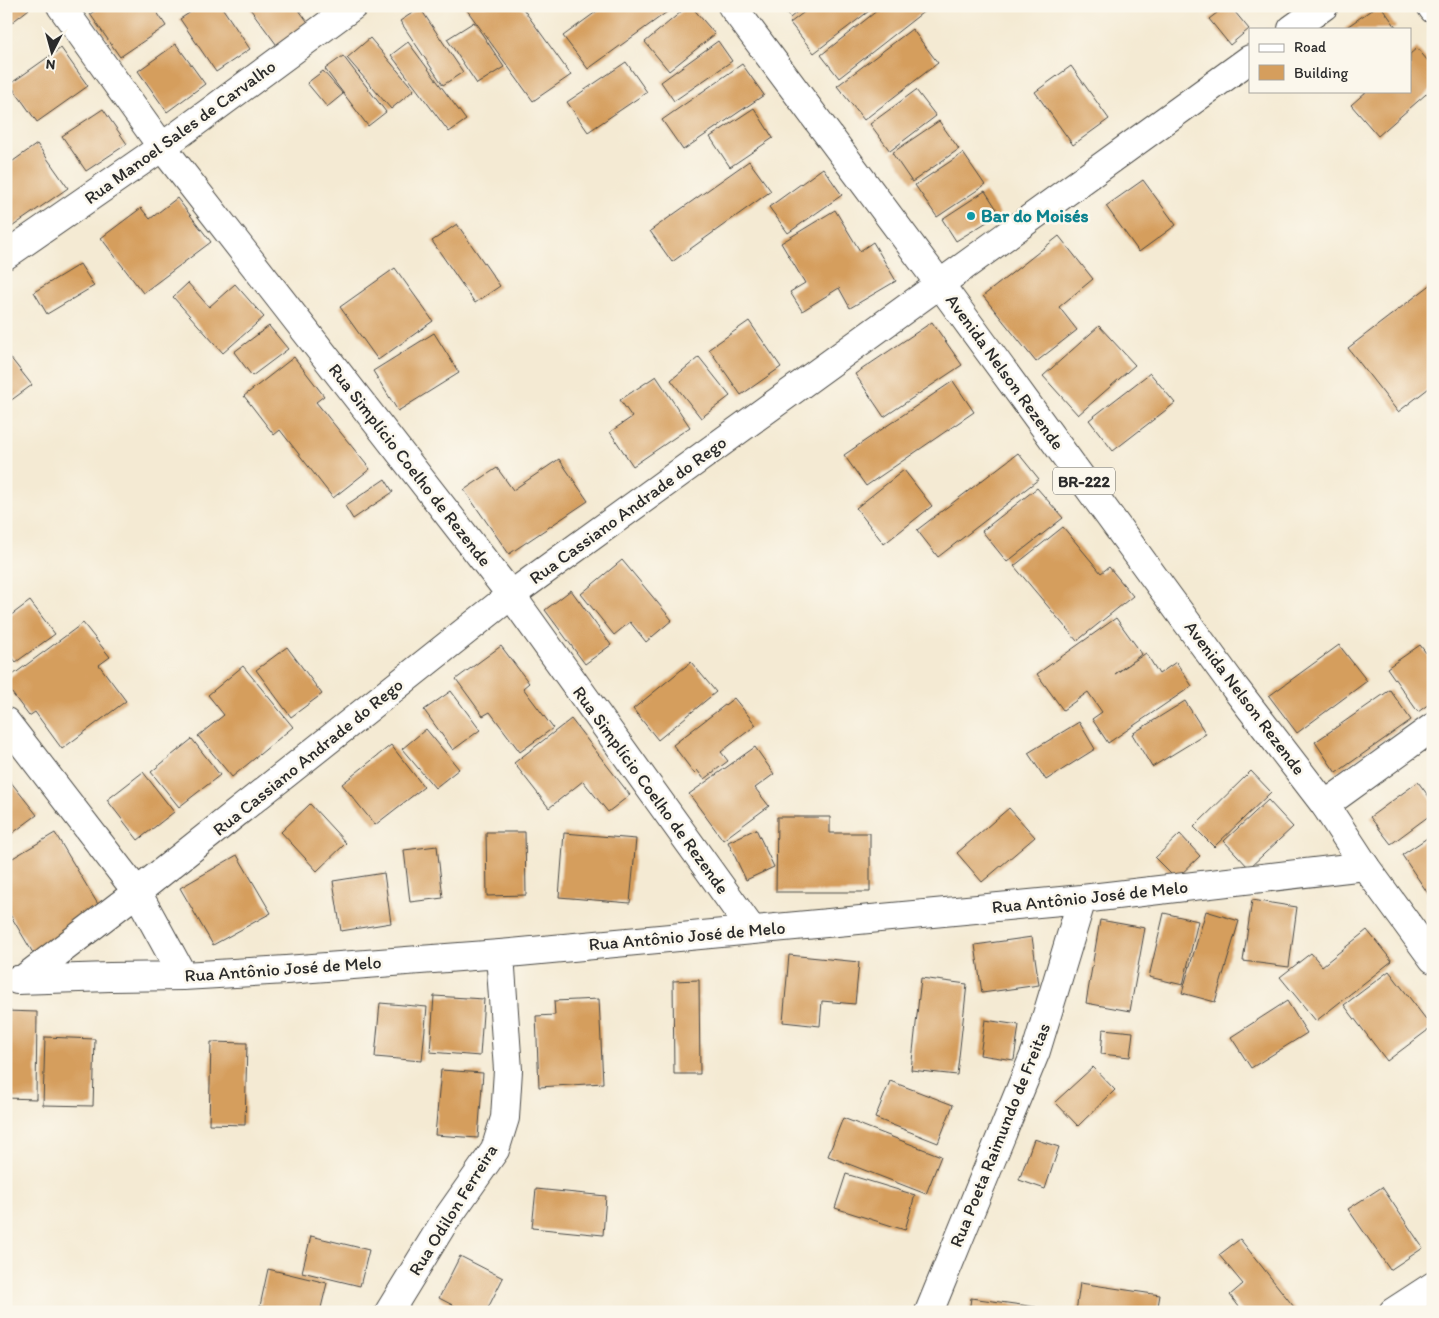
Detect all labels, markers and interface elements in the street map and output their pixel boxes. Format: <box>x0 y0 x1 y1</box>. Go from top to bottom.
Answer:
north arrow <box>28 28 78 78</box>
legend <box>1249 28 1412 92</box>
text: Road <box>1294 38 1327 56</box>
text: N <box>45 55 56 73</box>
street label: Rua Manoel Sales de Carvalho <box>80 55 280 209</box>
text: Building <box>1294 64 1348 82</box>
place label: Bar do Moisés <box>981 205 1089 227</box>
marker: Bar do Moisés <box>965 210 977 222</box>
street label: Avenida Nelson Rezende <box>941 290 1069 454</box>
street label: Rua Simplício Coelho de Rezende <box>324 359 496 571</box>
street label: Rua Cassiano Andrade do Rego <box>525 431 731 589</box>
road number: BR-222 <box>1053 468 1115 494</box>
street label: Avenida Nelson Rezende <box>1180 617 1310 779</box>
street label: Rua Cassiano Andrade do Rego <box>208 673 408 841</box>
street label: Rua Simplício Coelho de Rezende <box>568 682 734 898</box>
street label: Rua Antônio José de Melo <box>991 876 1189 918</box>
street label: Rua Antônio José de Melo <box>588 916 786 956</box>
street label: Rua Antônio José de Melo <box>184 951 382 987</box>
street label: Rua Poeta Raimundo de Freitas <box>945 1020 1055 1250</box>
street label: Rua Odilon Ferreira <box>404 1140 502 1280</box>

